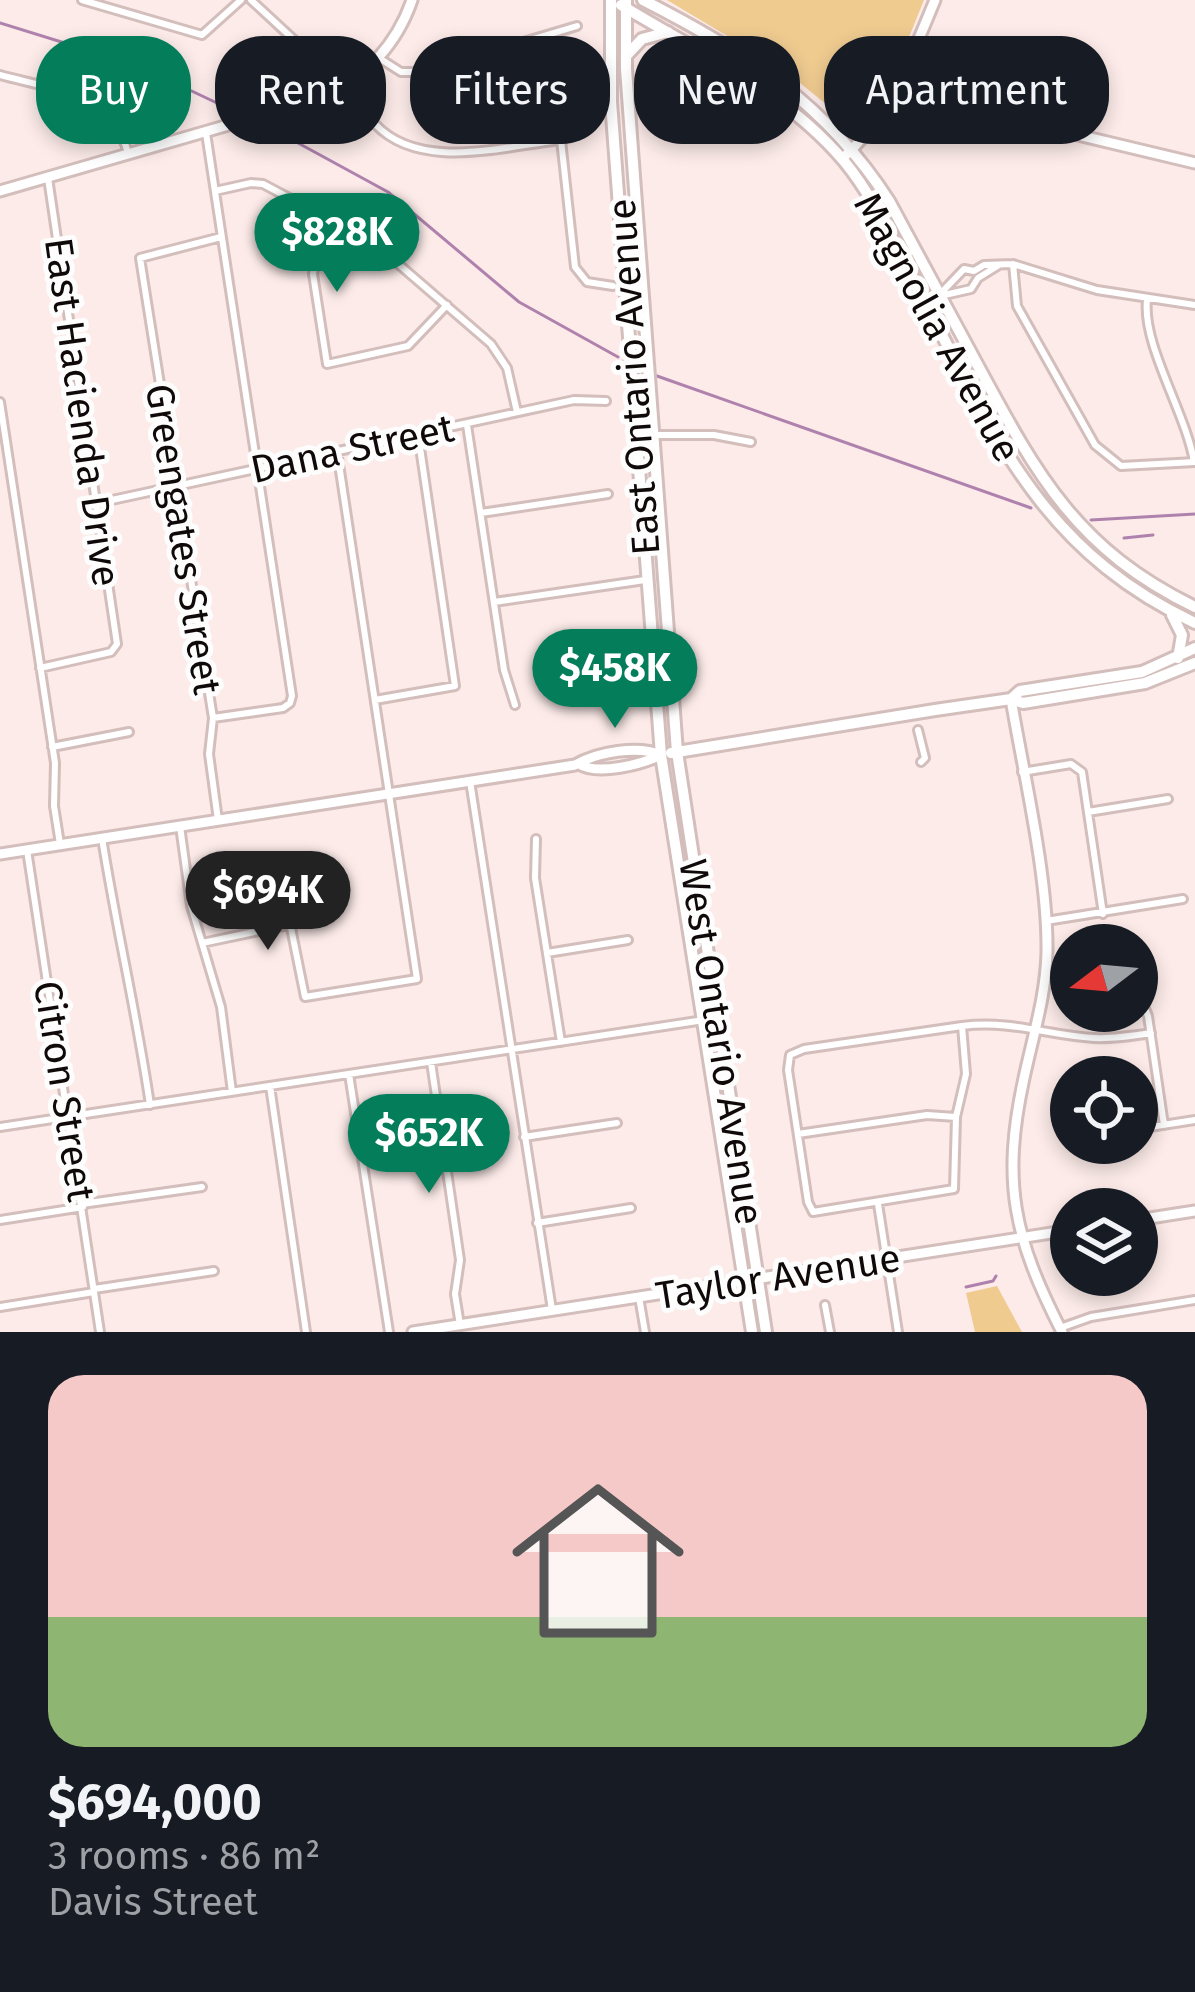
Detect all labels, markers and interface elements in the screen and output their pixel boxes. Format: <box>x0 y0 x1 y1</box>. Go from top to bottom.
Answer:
chip: Buy <box>36 36 191 144</box>
chip: Rent <box>215 36 386 144</box>
chip: Filters <box>410 36 610 144</box>
chip: New <box>634 36 800 144</box>
chip: Apartment <box>824 36 1109 144</box>
street label: Magnolia Avenue <box>844 185 1030 470</box>
pin: $828K <box>253 193 421 295</box>
street label: East Ontario Avenue <box>599 197 669 557</box>
text: $828K <box>281 209 393 255</box>
street label: East Hacienda Drive <box>35 235 129 589</box>
street label: Greengates Street <box>136 381 230 699</box>
street label: Dana Street <box>247 405 459 493</box>
pin: $458K <box>531 629 699 731</box>
text: $458K <box>559 645 671 691</box>
pin: $694K <box>184 851 352 953</box>
street label: West Ontario Avenue <box>669 856 773 1228</box>
text: $694K <box>213 867 324 913</box>
north arrow <box>1050 924 1158 1032</box>
map controls <box>1050 924 1158 1296</box>
street label: Citron Street <box>24 978 104 1206</box>
button: locate <box>1050 1056 1158 1164</box>
pin: $652K <box>345 1094 513 1196</box>
text: $652K <box>375 1110 483 1156</box>
button: layers <box>1050 1188 1158 1296</box>
street label: Taylor Avenue <box>653 1235 904 1319</box>
icon: home <box>490 1453 706 1669</box>
text: $694,000 <box>48 1771 262 1833</box>
text: 3 rooms · 86 m² <box>48 1833 320 1879</box>
text: Davis Street <box>48 1879 258 1925</box>

